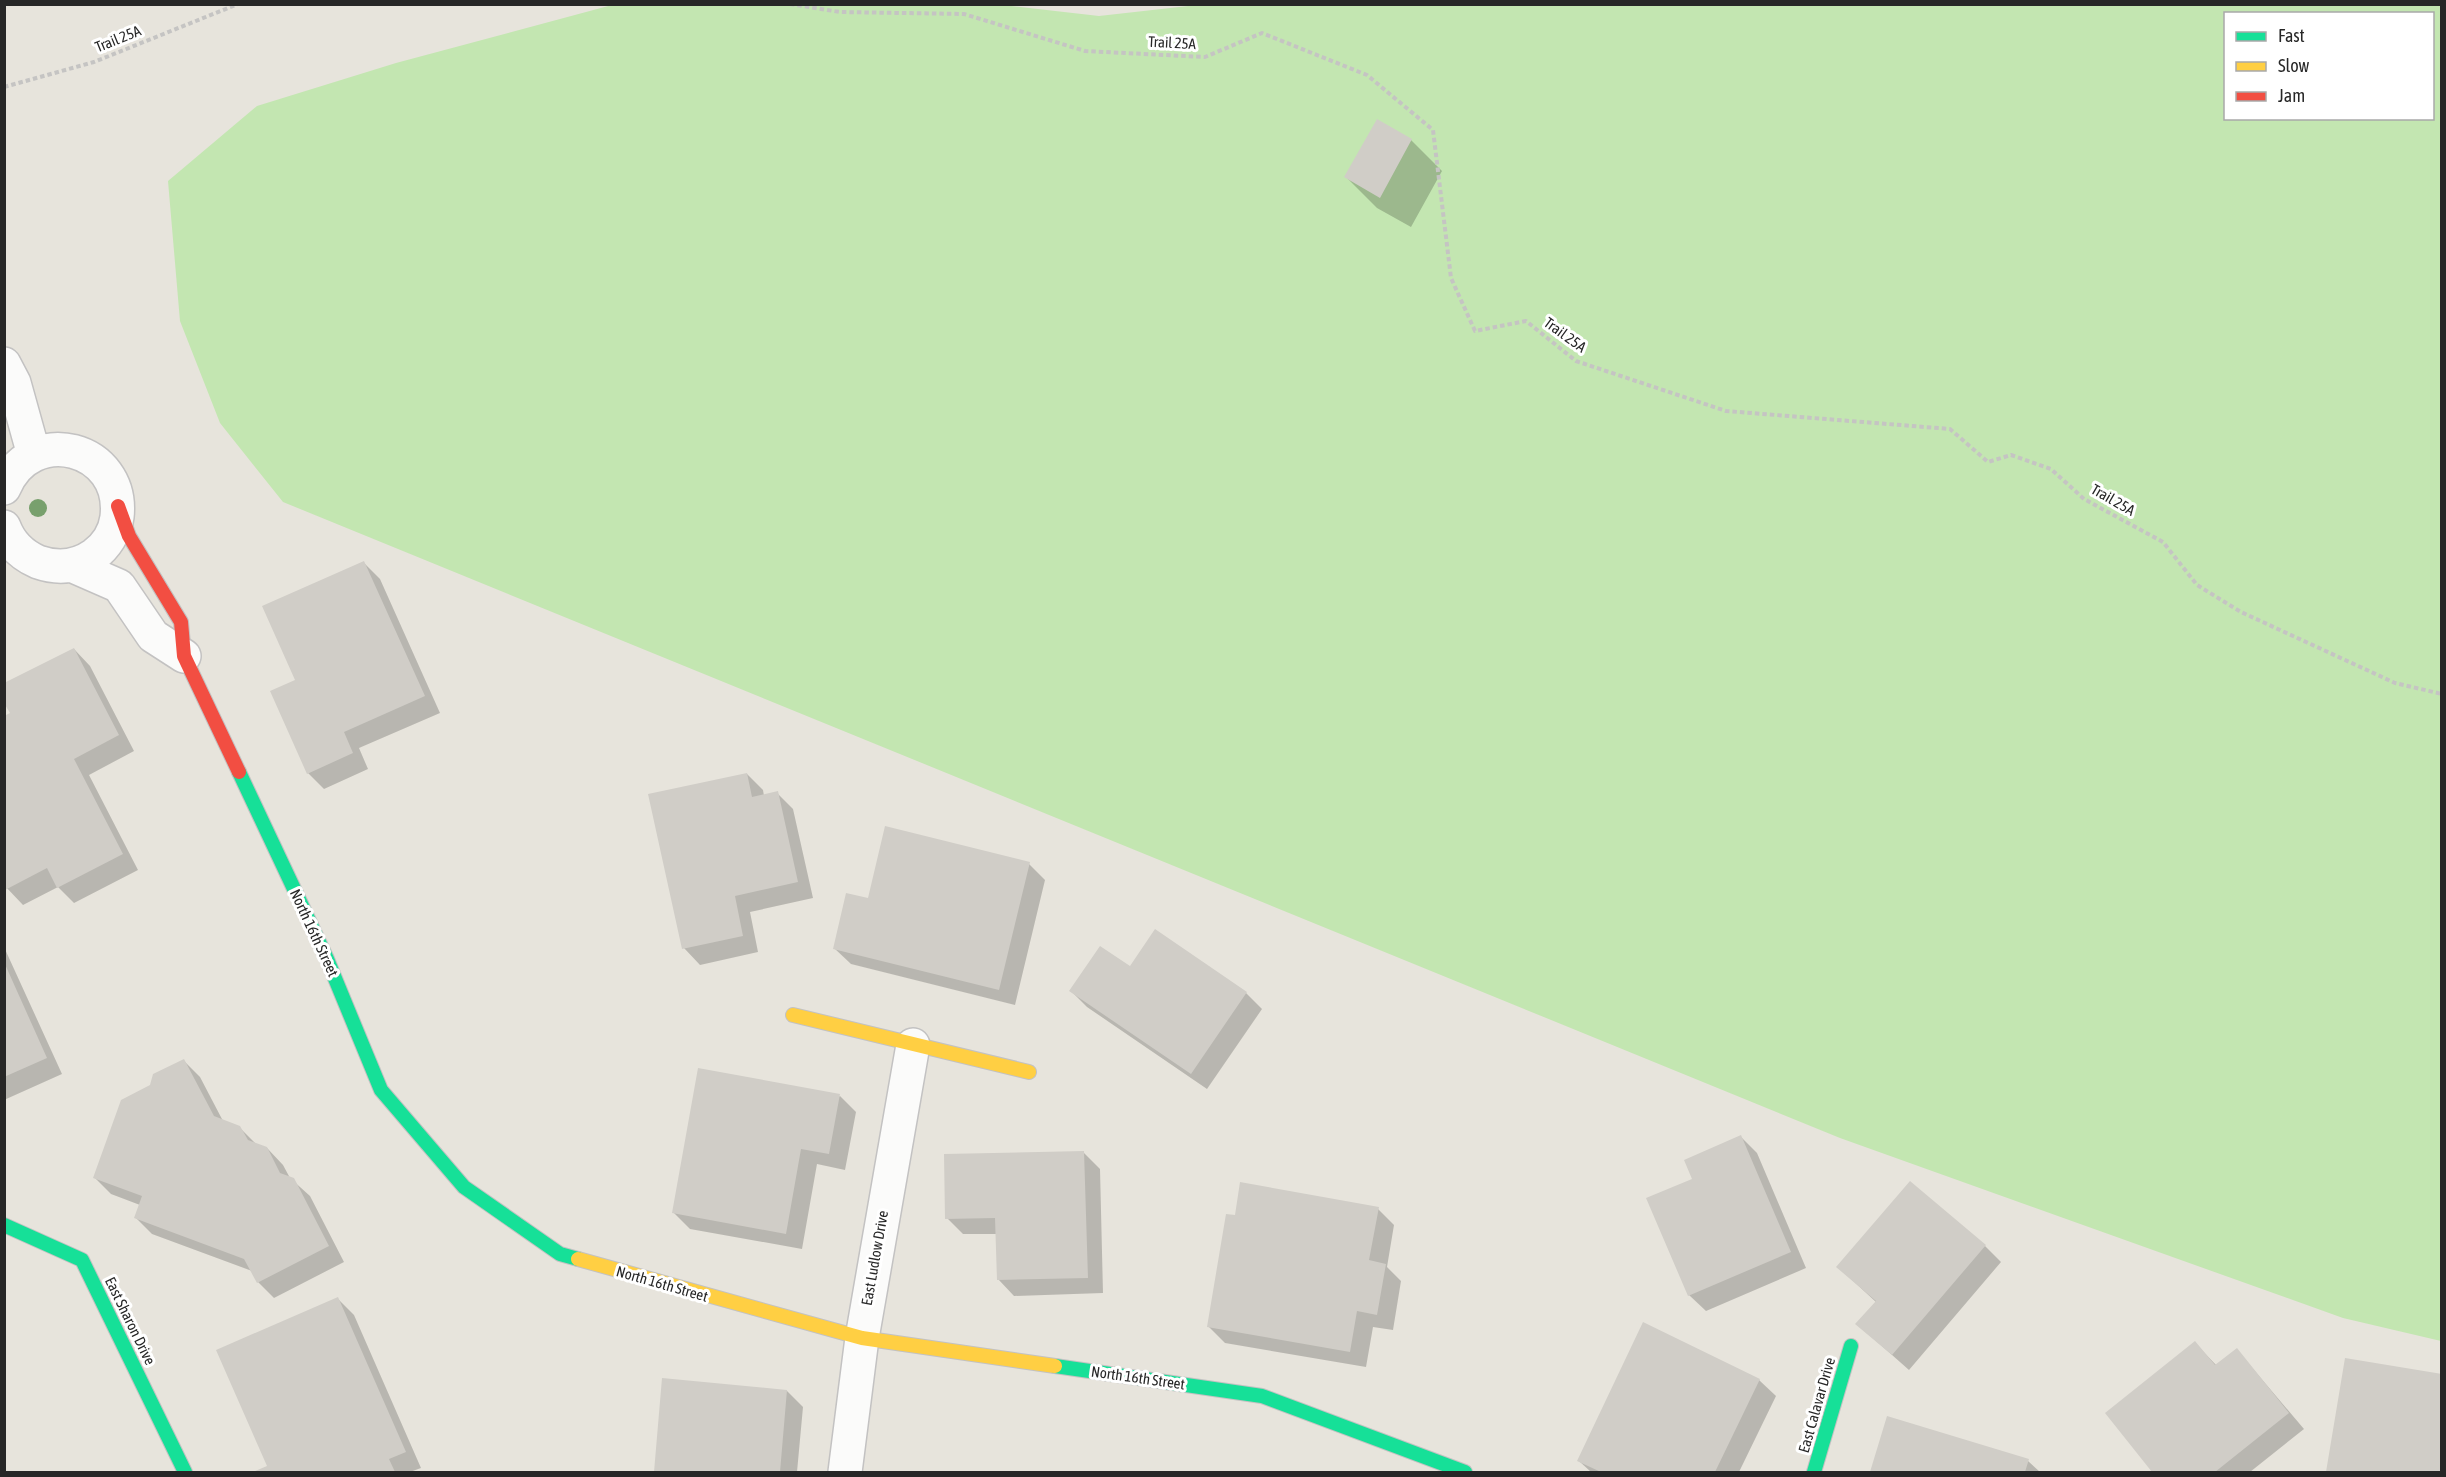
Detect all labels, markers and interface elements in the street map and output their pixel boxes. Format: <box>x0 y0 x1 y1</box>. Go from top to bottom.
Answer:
legend <box>2224 12 2434 120</box>
street label: Trail 25A <box>93 21 144 55</box>
text: Fast <box>2278 25 2305 46</box>
street label: Trail 25A <box>1148 33 1197 52</box>
text: Slow <box>2278 55 2309 76</box>
text: Jam <box>2278 85 2305 106</box>
street label: Trail 25A <box>1541 314 1590 356</box>
street label: Trail 25A <box>2088 480 2139 519</box>
street label: North 16th Street <box>287 886 342 979</box>
street label: East Ludlow Drive <box>858 1209 891 1307</box>
street label: North 16th Street <box>614 1262 710 1305</box>
street label: East Sharon Drive <box>102 1274 159 1368</box>
street label: East Calavar Drive <box>1795 1355 1838 1454</box>
street label: North 16th Street <box>1090 1363 1186 1392</box>

